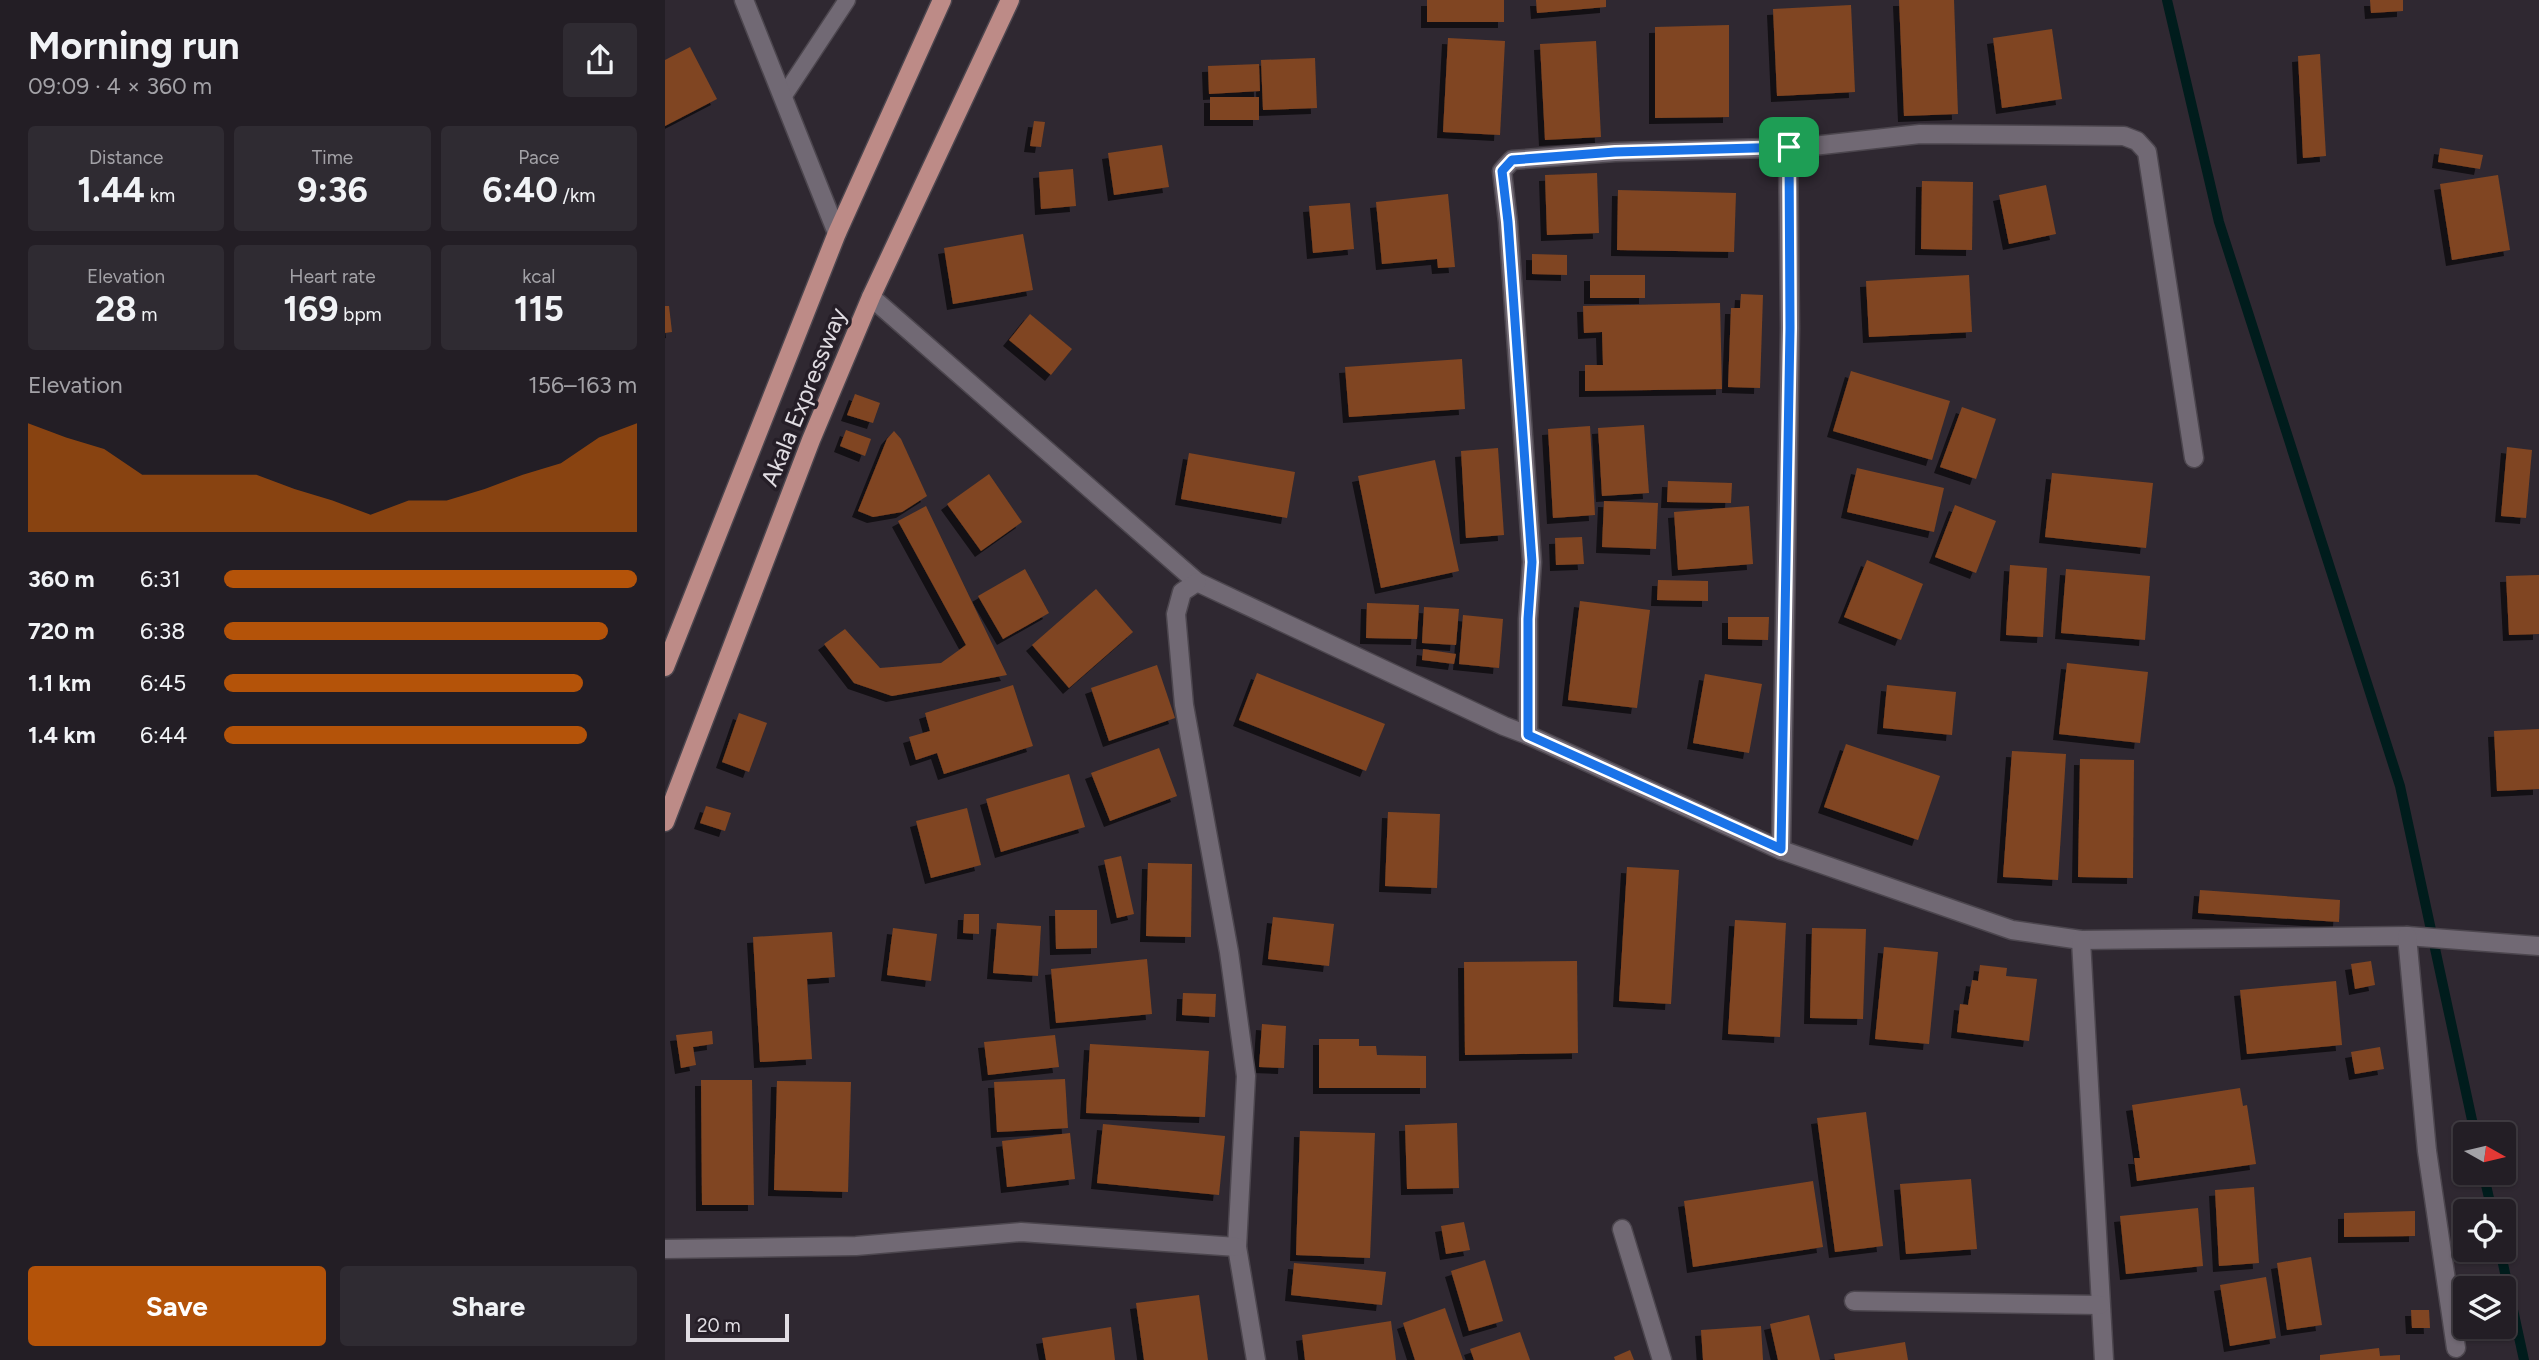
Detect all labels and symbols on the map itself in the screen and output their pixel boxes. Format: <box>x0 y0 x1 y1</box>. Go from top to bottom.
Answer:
pin <box>1759 117 1819 177</box>
street label: Akala Expressway <box>755 303 853 490</box>
north arrow <box>2453 1122 2517 1185</box>
scale bar <box>686 1311 789 1343</box>

